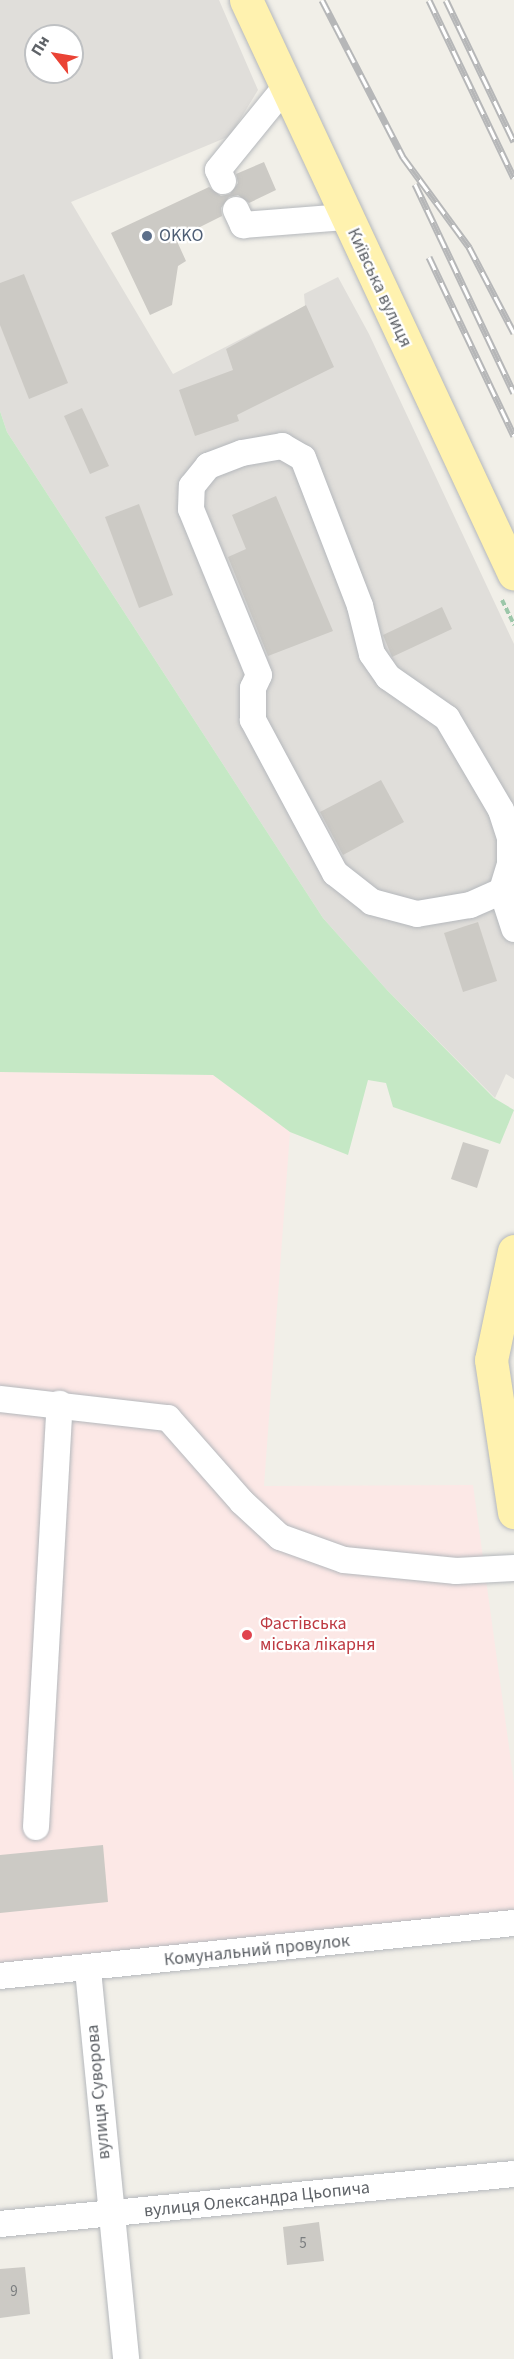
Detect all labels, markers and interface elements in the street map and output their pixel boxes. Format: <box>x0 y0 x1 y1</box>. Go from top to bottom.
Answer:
north arrow <box>24 24 84 84</box>
text: Пн <box>26 32 55 60</box>
place label: OKKO <box>159 225 203 247</box>
street label: Київська вулиця <box>342 225 416 351</box>
marker: OKKO <box>140 229 154 243</box>
place label: Фастівська міська лікарня <box>260 1614 375 1656</box>
marker: Фастівська міська лікарня <box>238 1626 256 1644</box>
street label: Комунальний провулок <box>163 1930 351 1972</box>
street label: вулиця Суворова <box>82 2024 116 2160</box>
street label: вулиця Олександра Цьопича <box>143 2177 371 2223</box>
house number: 5 <box>299 2235 307 2253</box>
house number: 9 <box>10 2283 18 2301</box>

